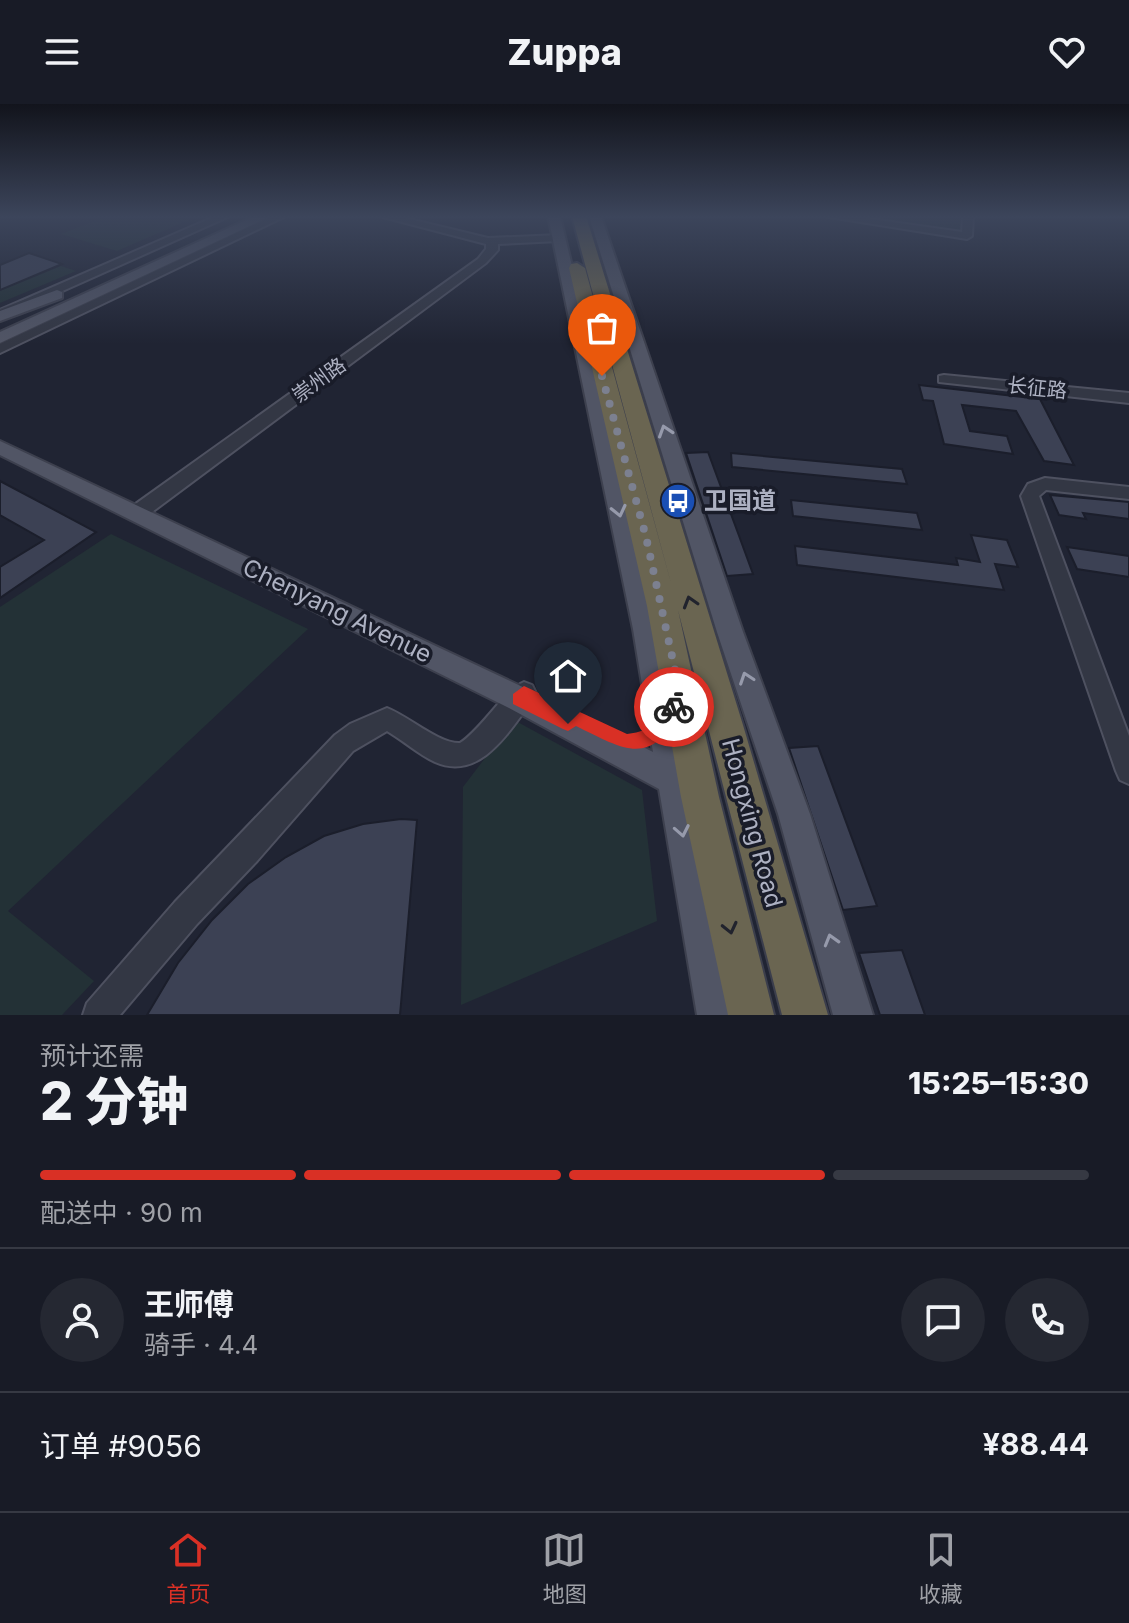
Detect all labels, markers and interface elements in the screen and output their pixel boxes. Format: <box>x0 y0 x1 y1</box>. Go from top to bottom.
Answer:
icon: menu <box>40 30 84 74</box>
text: Zuppa <box>507 30 622 74</box>
icon: heart <box>1045 30 1089 74</box>
pin <box>568 294 636 376</box>
icon: bag <box>580 306 624 350</box>
street label: 崇州路 <box>288 353 350 407</box>
street label: 长征路 <box>1006 373 1068 403</box>
one-way arrow <box>658 424 674 438</box>
bus stop icon: 卫国道 <box>659 482 697 520</box>
place label: 卫国道 <box>704 486 776 515</box>
one-way arrow <box>610 504 627 517</box>
street label: Chenyang Avenue <box>238 552 436 669</box>
one-way arrow <box>683 596 699 609</box>
pin <box>534 642 602 724</box>
icon: home <box>546 654 590 698</box>
courier <box>634 667 714 747</box>
one-way arrow <box>740 671 756 685</box>
icon: bike <box>652 685 696 729</box>
street label: Hongxing Road <box>716 735 789 910</box>
one-way arrow <box>673 825 690 838</box>
one-way arrow <box>721 920 738 934</box>
one-way arrow <box>824 934 840 948</box>
text: 预计还需 <box>40 1040 144 1071</box>
text: 15:25–15:30 <box>908 1065 1089 1101</box>
text: 2 分钟 <box>40 1070 189 1133</box>
text: 配送中 · 90 m <box>40 1197 203 1228</box>
button: person <box>40 1278 124 1362</box>
button: chat <box>901 1278 985 1362</box>
button: phone <box>1005 1278 1089 1362</box>
text: 王师傅 <box>144 1286 234 1322</box>
text: 骑手 · 4.4 <box>144 1329 258 1360</box>
text: ¥88.44 <box>983 1426 1089 1462</box>
text: 订单 #9056 <box>40 1428 202 1464</box>
tab: 首页 <box>166 1528 210 1608</box>
tab: 地图 <box>542 1528 587 1608</box>
tab: 收藏 <box>919 1528 963 1608</box>

